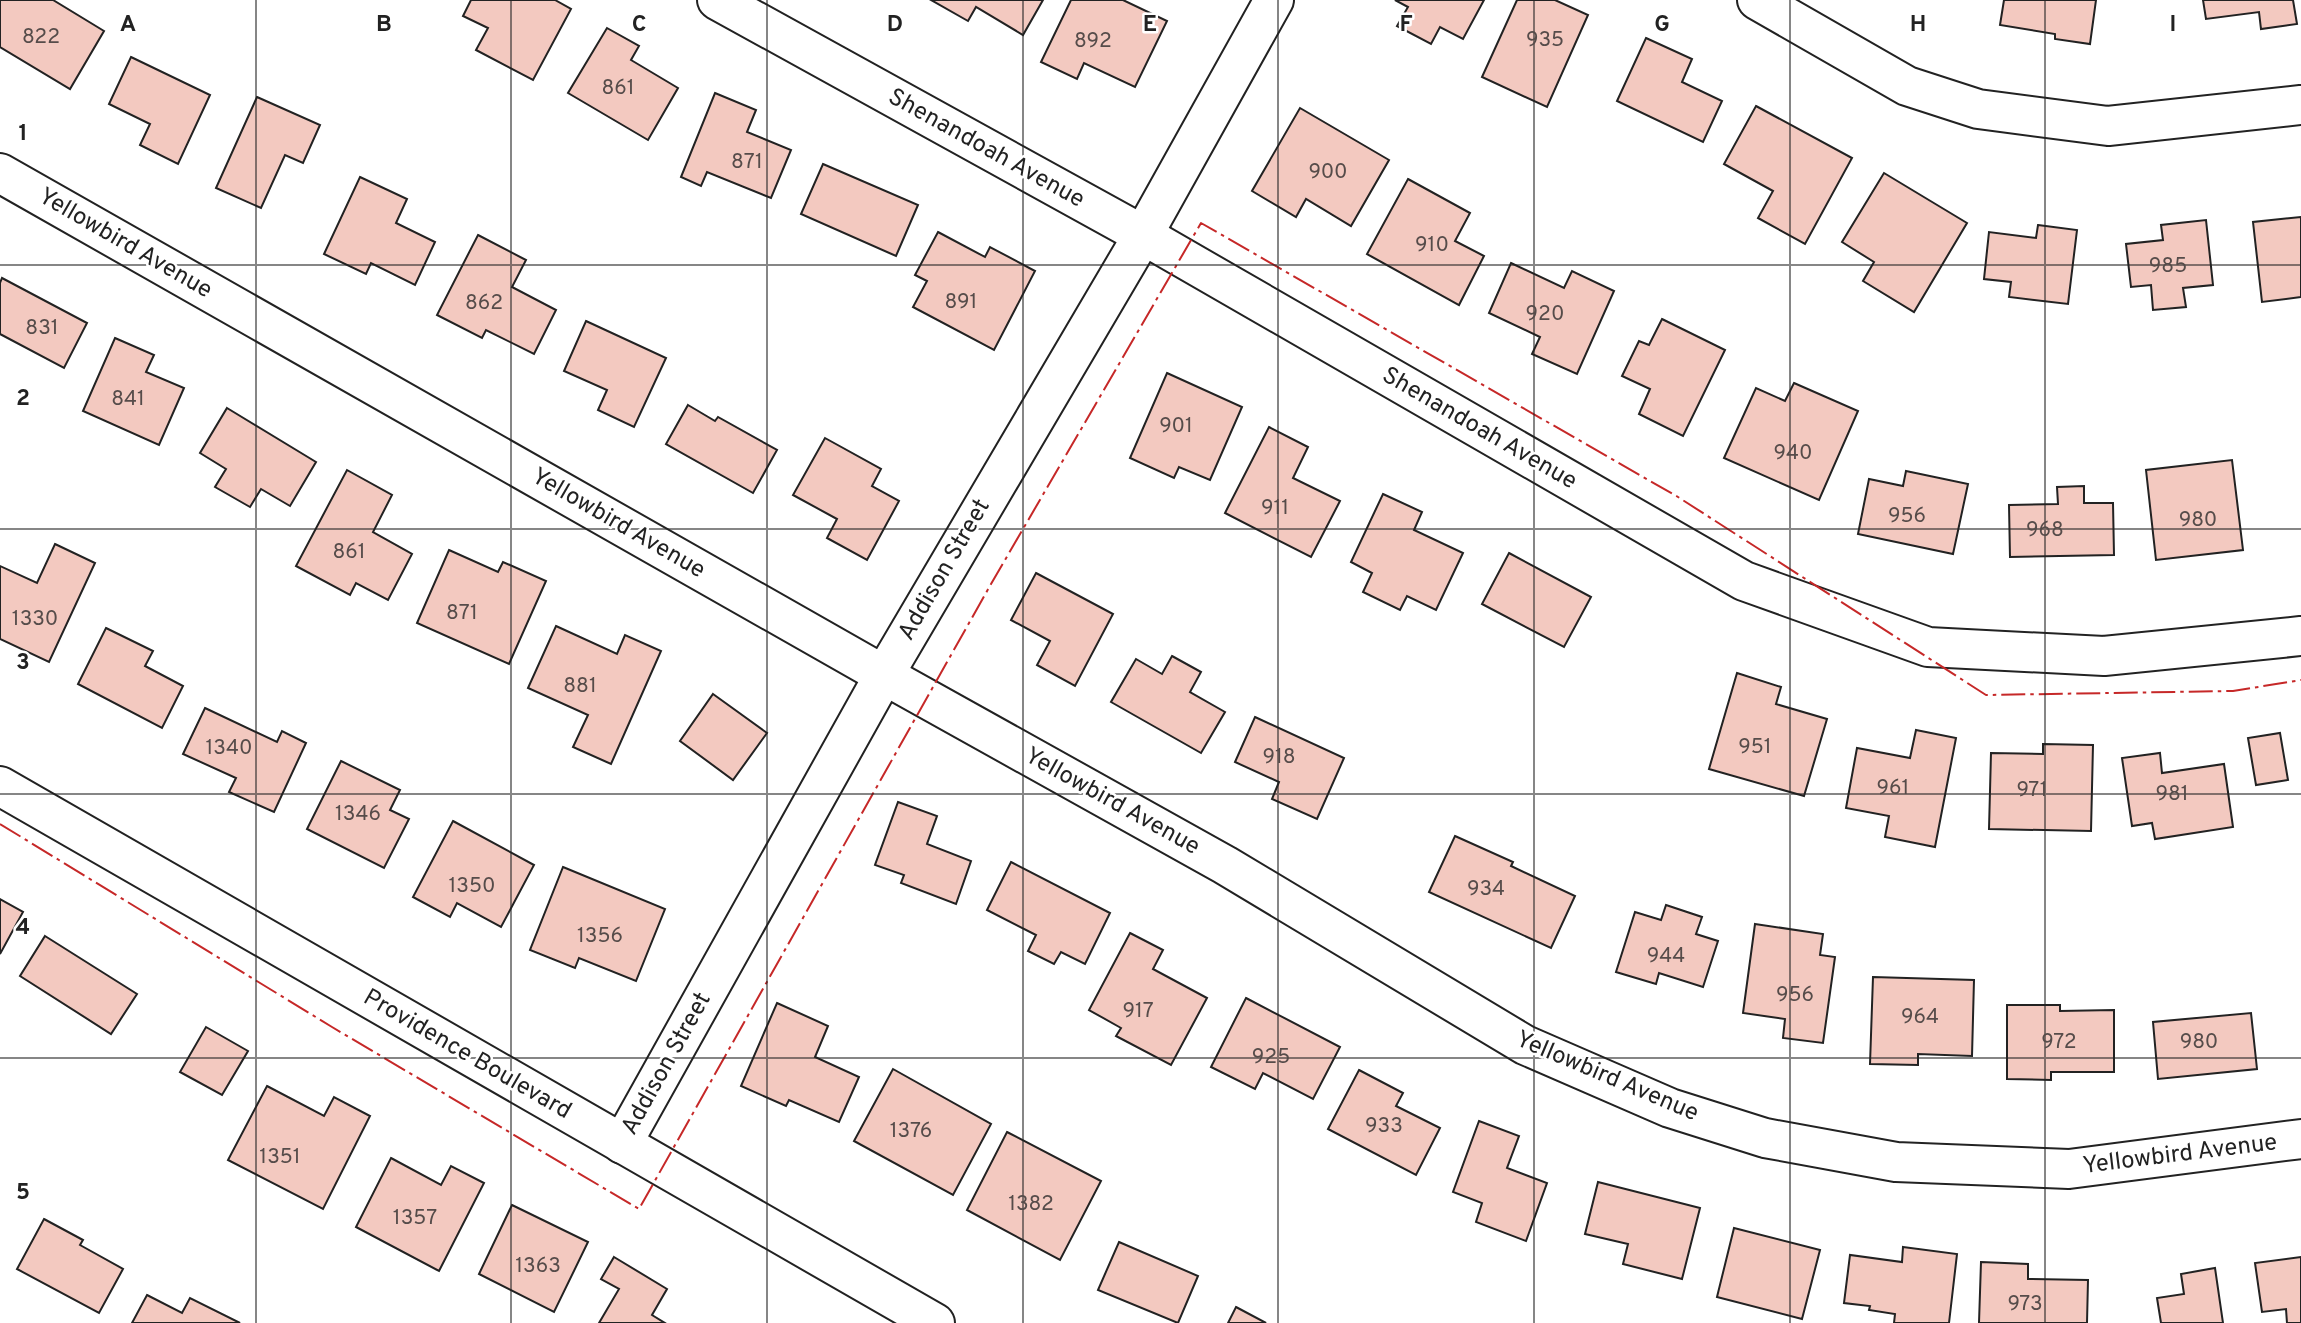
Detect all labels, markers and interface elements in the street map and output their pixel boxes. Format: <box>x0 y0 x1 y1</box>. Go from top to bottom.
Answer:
text: A <box>120 11 136 40</box>
text: B <box>376 11 392 40</box>
text: C <box>632 11 646 40</box>
text: D <box>887 11 903 40</box>
text: E <box>1143 11 1157 40</box>
text: F <box>1399 11 1413 40</box>
text: G <box>1654 11 1670 40</box>
text: H <box>1910 11 1926 40</box>
text: I <box>2170 11 2176 40</box>
house number: 822 <box>22 24 60 51</box>
house number: 935 <box>1526 27 1564 54</box>
house number: 892 <box>1074 28 1112 55</box>
house number: 861 <box>601 75 635 102</box>
street label: Shenandoah Avenue <box>882 83 1090 215</box>
text: 1 <box>18 120 28 149</box>
house number: 871 <box>731 149 763 176</box>
house number: 900 <box>1308 159 1348 186</box>
street label: Yellowbird Avenue <box>33 182 217 306</box>
house number: 910 <box>1415 232 1449 259</box>
house number: 985 <box>2149 253 2187 280</box>
house number: 891 <box>945 289 977 316</box>
house number: 862 <box>465 290 503 317</box>
house number: 920 <box>1526 301 1564 328</box>
house number: 831 <box>25 315 59 342</box>
street label: Shenandoah Avenue <box>1376 361 1582 497</box>
text: 2 <box>16 385 30 414</box>
house number: 841 <box>111 386 145 413</box>
house number: 901 <box>1159 413 1193 440</box>
house number: 940 <box>1773 440 1813 467</box>
street label: Yellowbird Avenue <box>526 462 710 586</box>
street label: Addison Street <box>892 494 998 646</box>
house number: 911 <box>1261 495 1289 522</box>
house number: 956 <box>1888 503 1926 530</box>
house number: 980 <box>2179 507 2217 534</box>
house number: 968 <box>2026 517 2064 544</box>
house number: 861 <box>332 539 366 566</box>
house number: 871 <box>446 600 478 627</box>
house number: 1330 <box>12 606 58 633</box>
text: 3 <box>16 649 30 678</box>
house number: 881 <box>563 673 597 700</box>
house number: 951 <box>1738 734 1772 761</box>
house number: 1340 <box>206 735 253 762</box>
street label: Yellowbird Avenue <box>1019 741 1205 863</box>
house number: 918 <box>1262 744 1296 771</box>
house number: 961 <box>1877 775 1909 802</box>
house number: 971 <box>2016 777 2048 804</box>
house number: 981 <box>2155 781 2189 808</box>
house number: 1346 <box>335 801 381 828</box>
house number: 1350 <box>449 873 495 900</box>
house number: 934 <box>1467 876 1505 903</box>
text: 4 <box>16 914 30 943</box>
house number: 1356 <box>577 923 623 950</box>
house number: 944 <box>1647 943 1685 970</box>
house number: 956 <box>1776 982 1814 1009</box>
street label: Providence Boulevard <box>358 983 576 1127</box>
street label: Addison Street <box>615 987 719 1141</box>
house number: 917 <box>1122 998 1154 1025</box>
house number: 964 <box>1901 1004 1939 1031</box>
street label: Yellowbird Avenue <box>1511 1025 1703 1129</box>
house number: 972 <box>2041 1029 2077 1056</box>
house number: 980 <box>2180 1029 2218 1056</box>
house number: 925 <box>1252 1044 1290 1071</box>
house number: 933 <box>1365 1113 1403 1140</box>
house number: 1376 <box>890 1118 932 1145</box>
street label: Yellowbird Avenue <box>2081 1128 2279 1182</box>
house number: 1351 <box>259 1144 301 1171</box>
text: 5 <box>16 1179 30 1208</box>
house number: 1382 <box>1008 1191 1054 1218</box>
house number: 1357 <box>393 1205 437 1232</box>
house number: 1363 <box>515 1253 561 1280</box>
house number: 973 <box>2007 1291 2043 1318</box>

